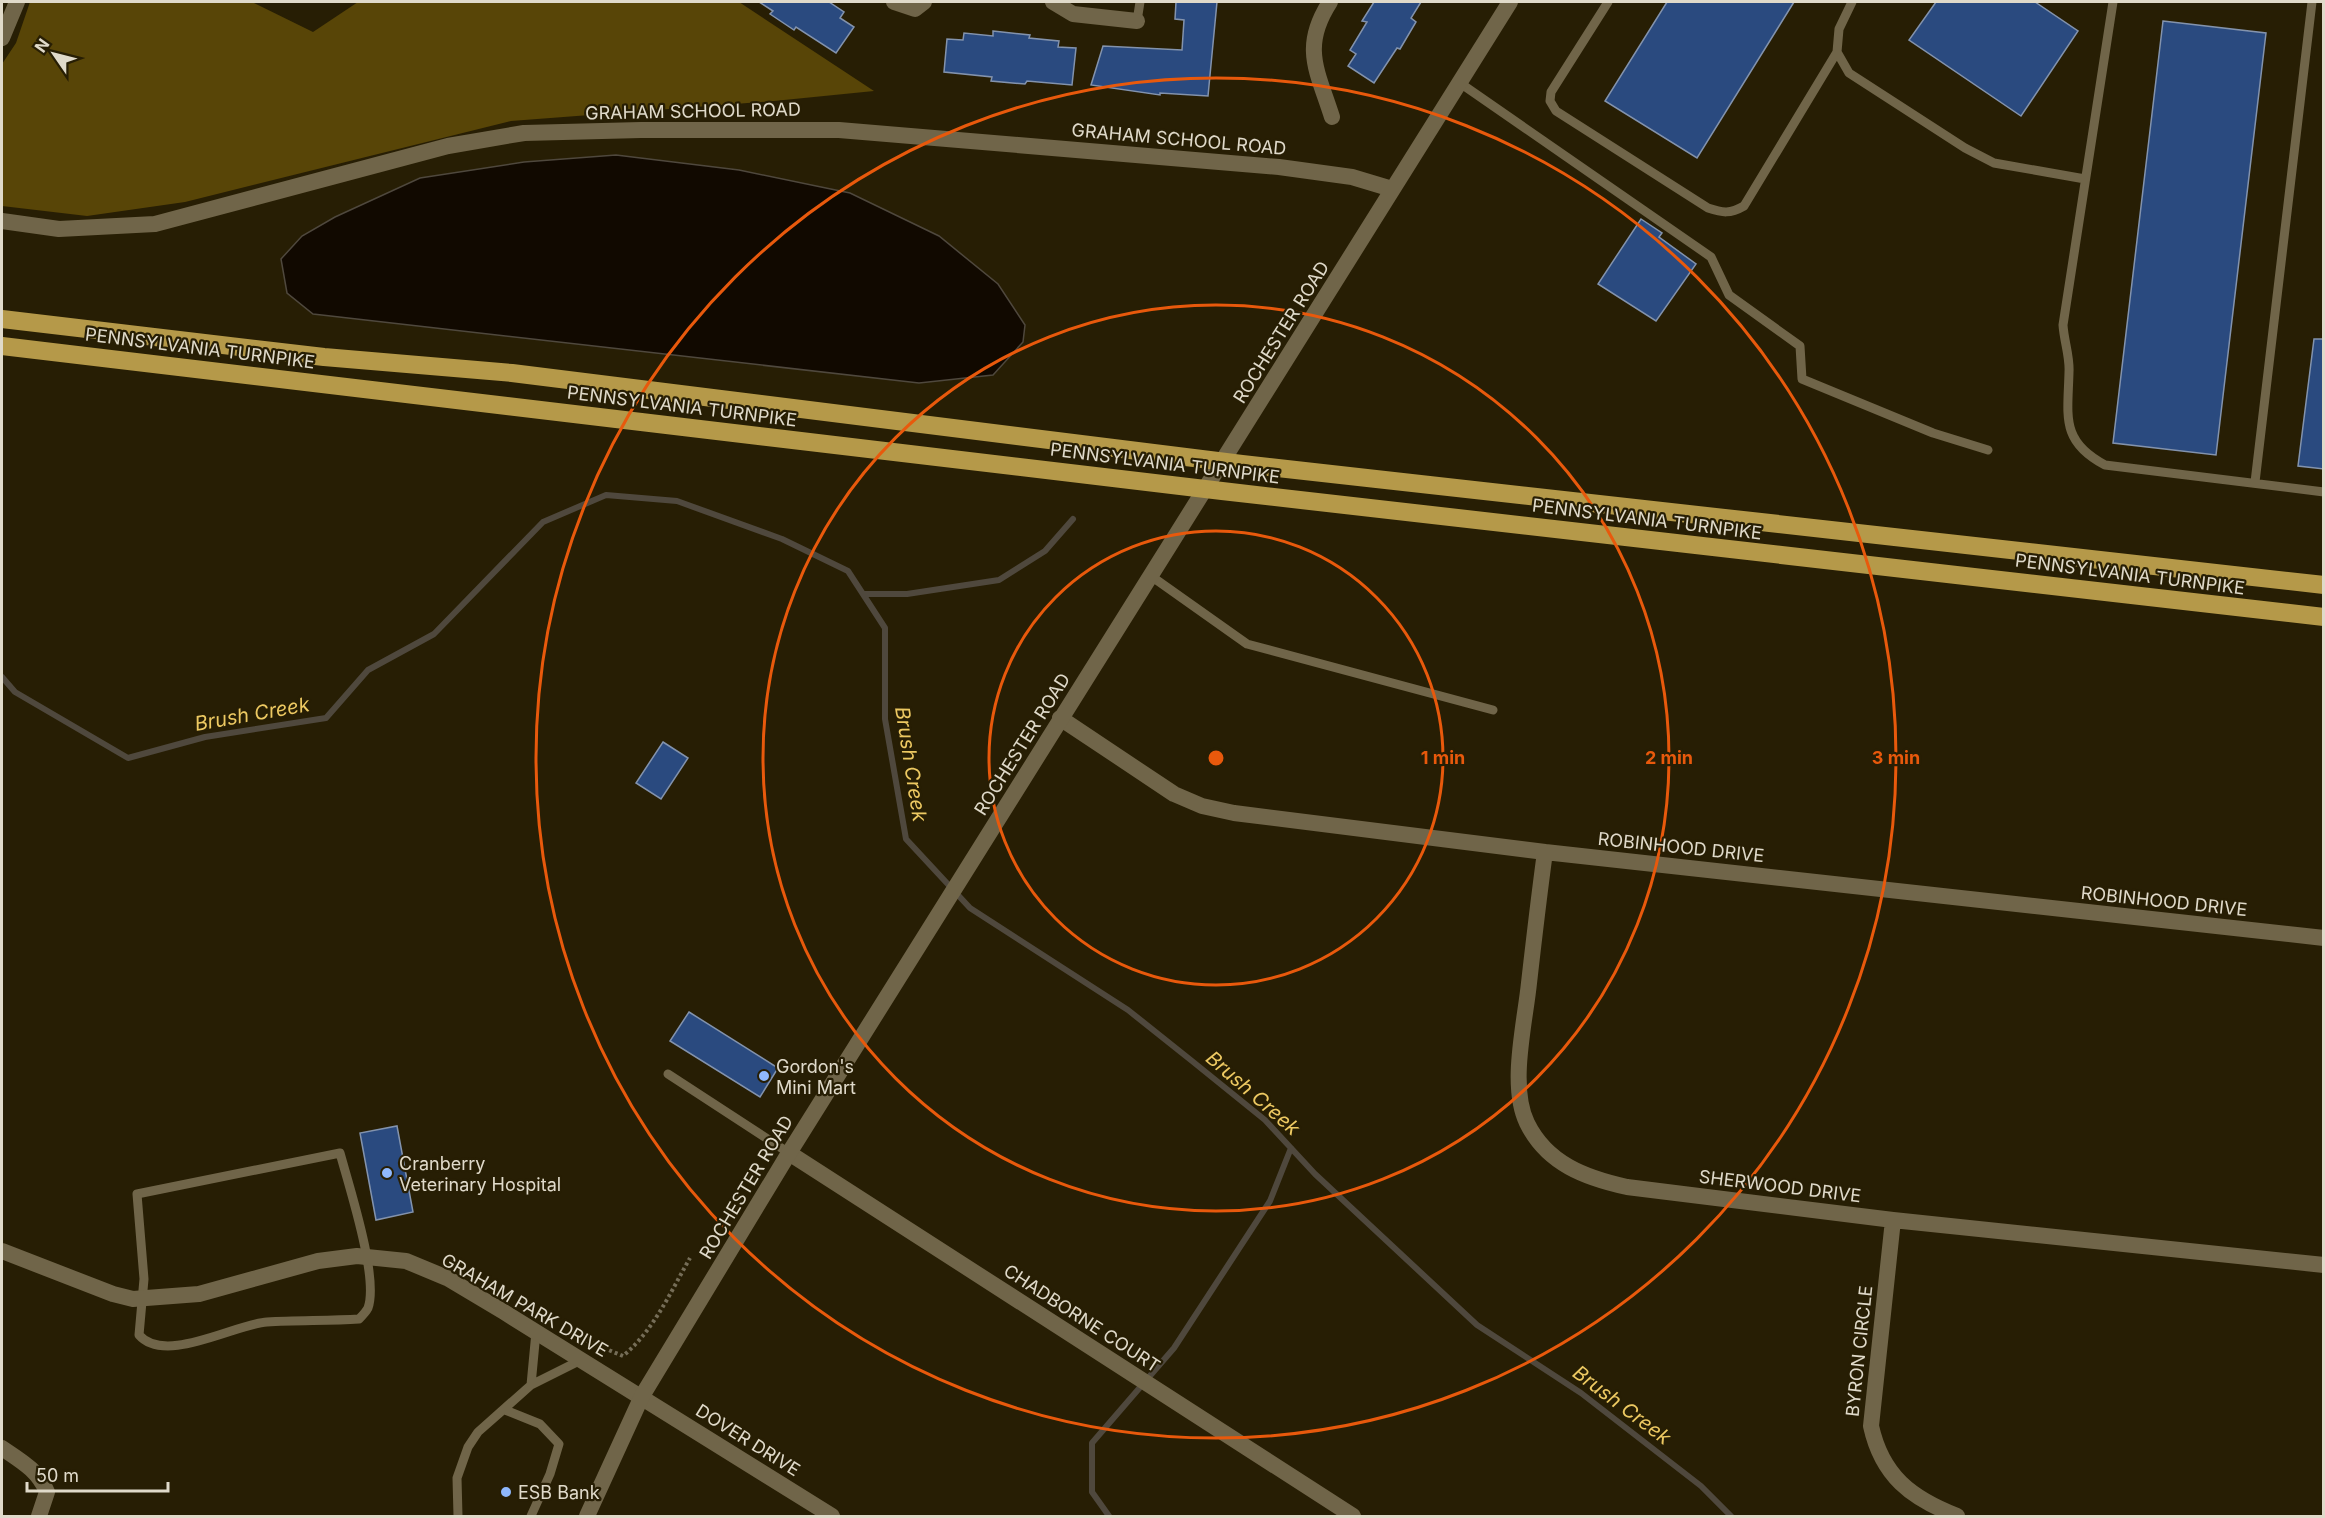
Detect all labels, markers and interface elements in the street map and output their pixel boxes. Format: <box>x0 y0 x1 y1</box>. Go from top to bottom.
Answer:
north arrow <box>24 24 84 84</box>
text: N <box>30 35 53 56</box>
street label: GRAHAM SCHOOL ROAD <box>585 99 801 123</box>
street label: GRAHAM SCHOOL ROAD <box>1071 119 1287 159</box>
street label: ROCHESTER ROAD <box>1229 257 1333 407</box>
street label: PENNSYLVANIA TURNPIKE <box>84 323 316 373</box>
street label: PENNSYLVANIA TURNPIKE <box>566 381 798 431</box>
street label: PENNSYLVANIA TURNPIKE <box>1049 438 1281 488</box>
street label: PENNSYLVANIA TURNPIKE <box>1531 494 1763 544</box>
street label: PENNSYLVANIA TURNPIKE <box>2014 549 2246 599</box>
street label: ROCHESTER ROAD <box>970 669 1074 819</box>
water label: Brush Creek <box>193 692 312 736</box>
water label: Brush Creek <box>890 705 932 824</box>
text: 1 min <box>1421 747 1465 768</box>
text: 2 min <box>1645 747 1693 768</box>
text: 3 min <box>1872 747 1920 768</box>
centre of rings <box>1206 748 1226 768</box>
street label: ROBINHOOD DRIVE <box>1597 828 1765 866</box>
street label: ROBINHOOD DRIVE <box>2080 882 2248 920</box>
water label: Brush Creek <box>1201 1046 1306 1141</box>
place label: Gordon's Mini Mart <box>776 1056 856 1098</box>
marker: Gordon's Mini Mart <box>757 1069 771 1083</box>
street label: ROCHESTER ROAD <box>695 1112 797 1262</box>
place label: Cranberry Veterinary Hospital <box>399 1153 561 1195</box>
marker: Cranberry Veterinary Hospital <box>380 1166 394 1180</box>
street label: SHERWOOD DRIVE <box>1698 1166 1862 1206</box>
street label: GRAHAM PARK DRIVE <box>438 1249 612 1361</box>
street label: CHADBORNE COURT <box>1000 1260 1164 1376</box>
street label: BYRON CIRCLE <box>1842 1284 1876 1418</box>
water label: Brush Creek <box>1568 1360 1676 1450</box>
street label: DOVER DRIVE <box>692 1400 804 1480</box>
scale bar <box>27 1455 168 1493</box>
text: 50 m <box>36 1465 79 1486</box>
place label: ESB Bank <box>518 1482 600 1503</box>
marker: ESB Bank <box>499 1485 513 1499</box>

